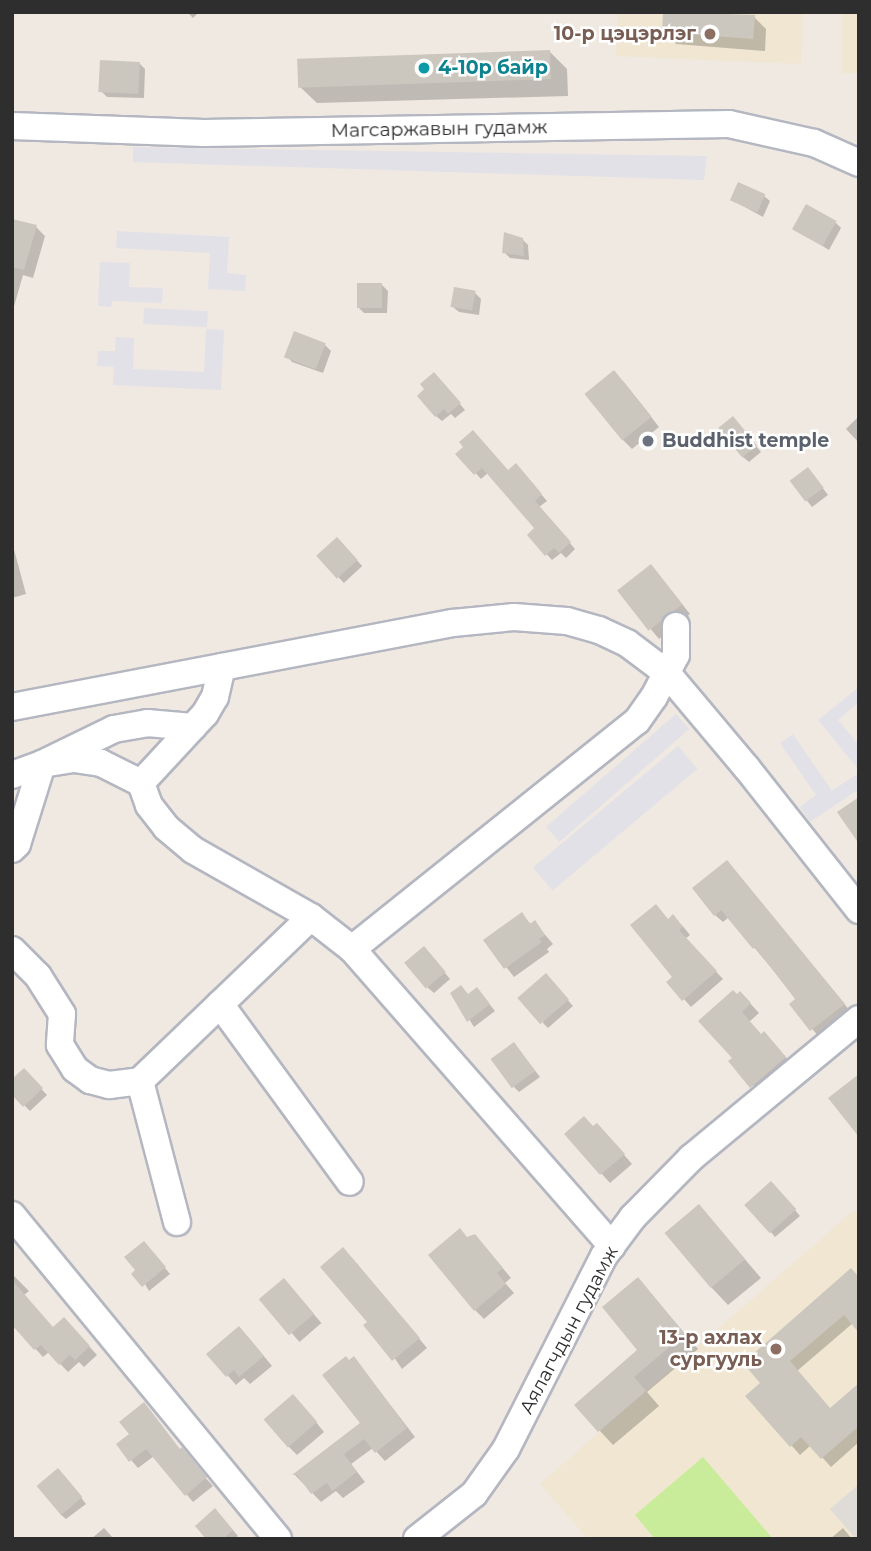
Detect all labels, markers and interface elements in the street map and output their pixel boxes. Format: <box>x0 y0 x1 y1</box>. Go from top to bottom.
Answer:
place label: 10-р цэцэрлэг <box>554 23 696 45</box>
marker: 10-р цэцэрлэг <box>702 26 718 42</box>
place label: 4-10р байр <box>438 57 548 79</box>
marker: 4-10р байр <box>416 60 432 76</box>
street label: Магсаржавын гудамж <box>331 116 547 142</box>
place label: Buddhist temple <box>662 430 829 452</box>
marker: Buddhist temple <box>640 433 656 449</box>
street label: Аялагчдын гудамж <box>515 1242 623 1418</box>
place label: 13-р ахлах сургууль <box>659 1327 762 1371</box>
marker: 13-р ахлах сургууль <box>768 1341 784 1357</box>

